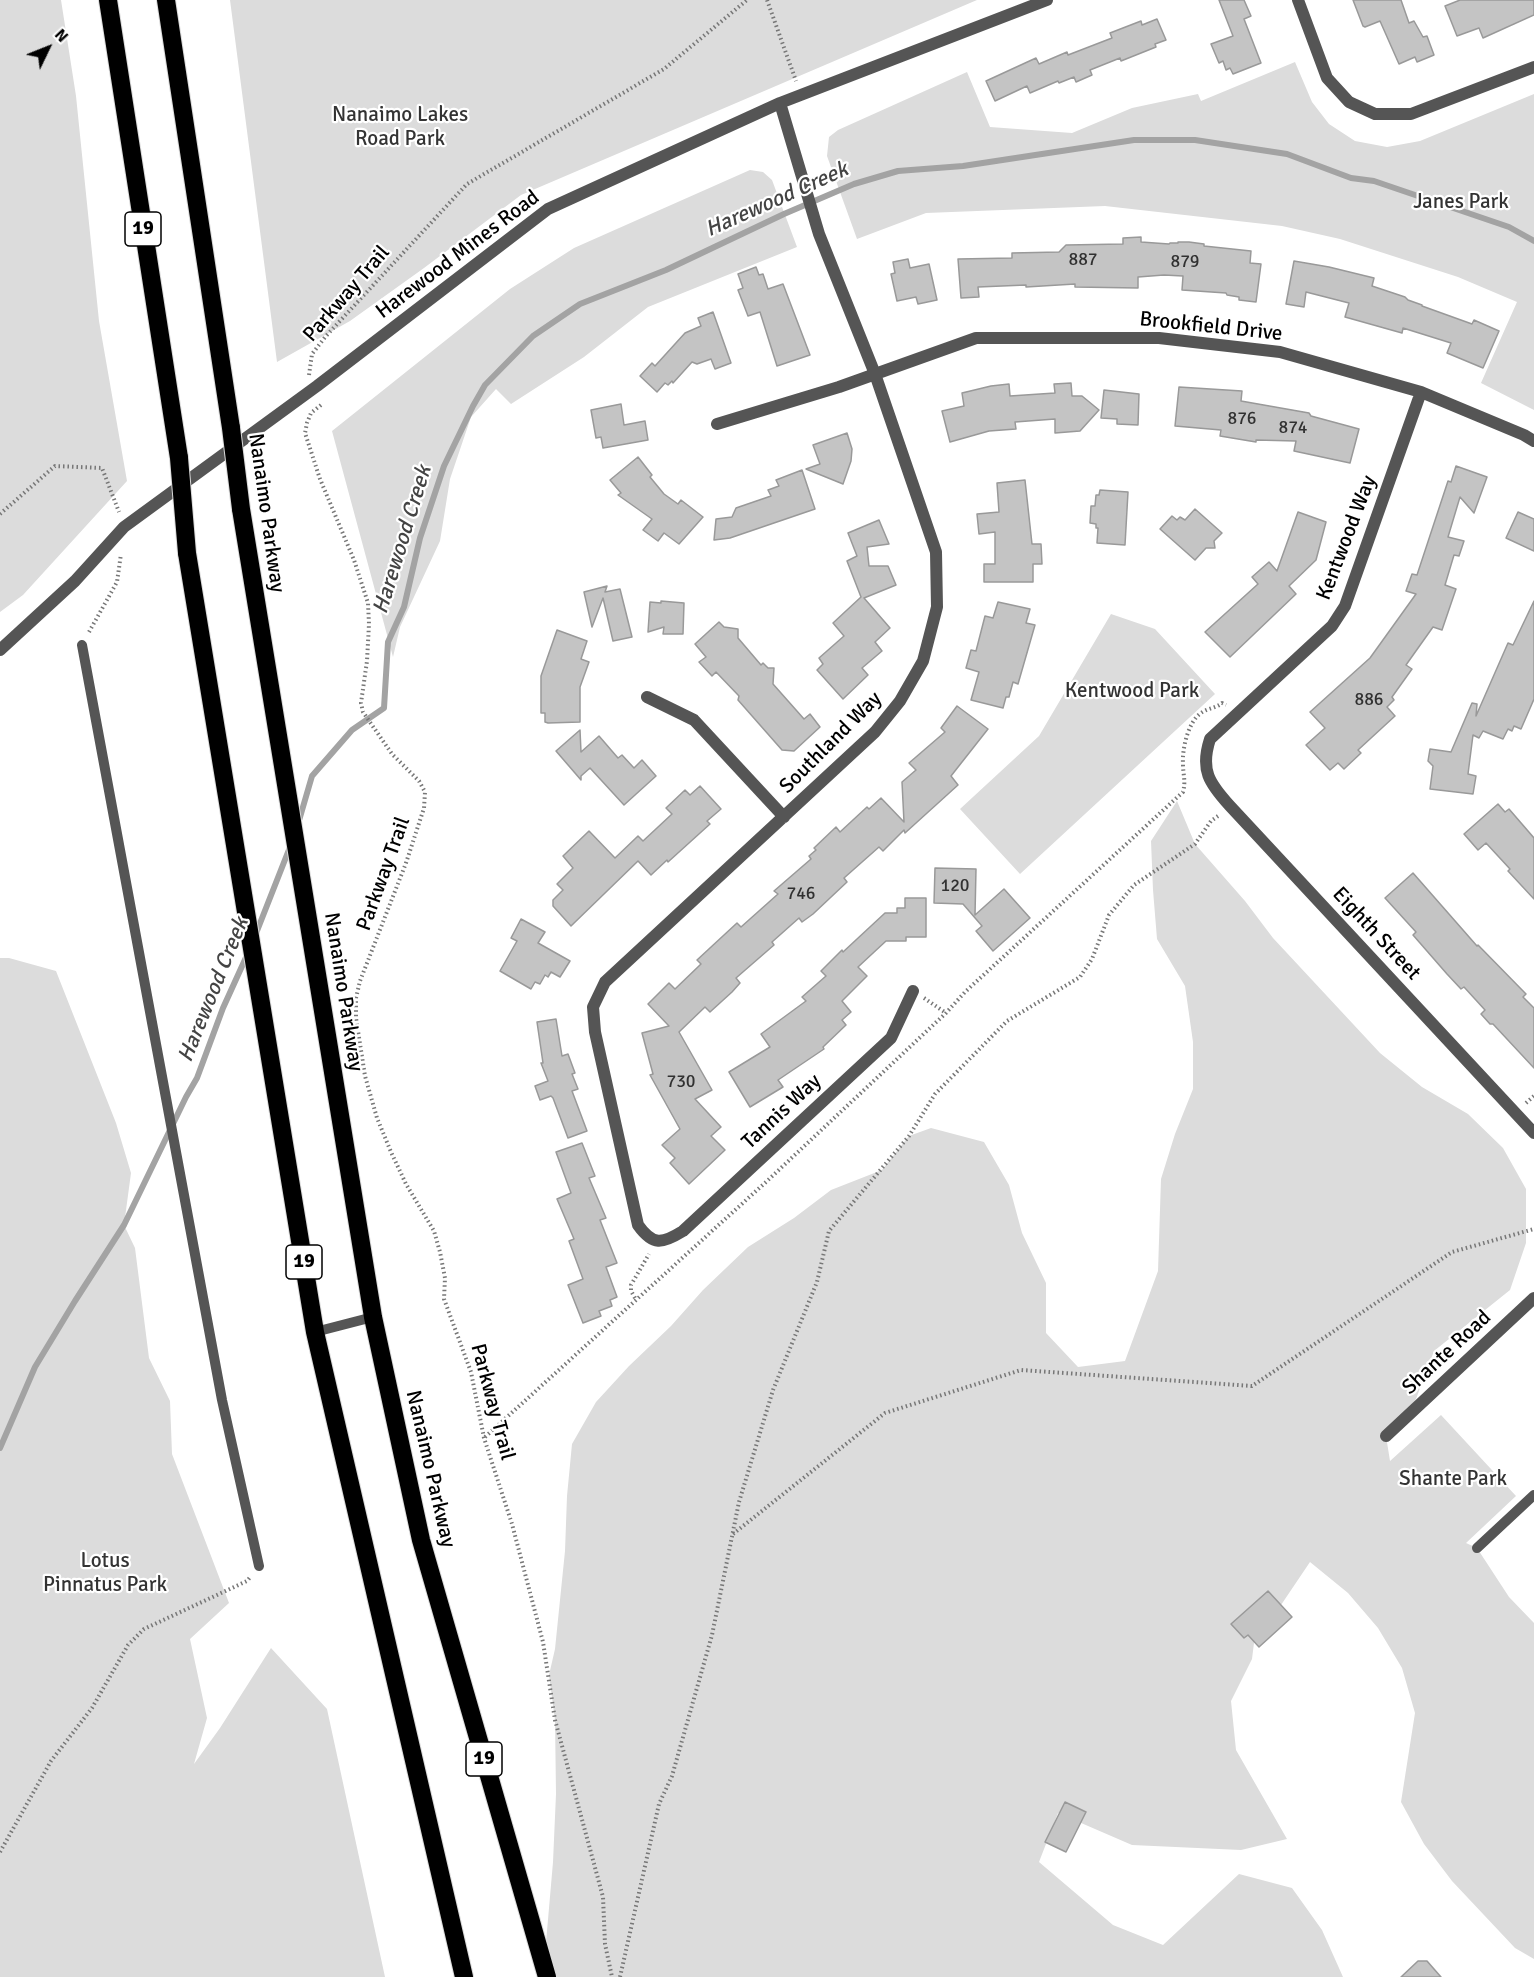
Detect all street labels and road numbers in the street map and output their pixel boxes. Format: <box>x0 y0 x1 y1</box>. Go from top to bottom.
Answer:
street label: Harewood Mines Road <box>371 185 545 325</box>
road number: 19 <box>125 212 161 246</box>
street label: Parkway Trail <box>298 241 396 347</box>
street label: Brookfield Drive <box>1138 307 1284 347</box>
street label: Nanaimo Parkway <box>242 432 290 594</box>
street label: Kentwood Way <box>1312 472 1382 604</box>
street label: Southland Way <box>775 687 887 799</box>
street label: Parkway Trail <box>352 814 416 934</box>
street label: Eighth Street <box>1326 882 1426 986</box>
street label: Nanaimo Parkway <box>318 911 368 1073</box>
street label: Tannis Way <box>737 1069 827 1155</box>
road number: 19 <box>286 1245 322 1279</box>
street label: Shante Road <box>1397 1305 1497 1401</box>
street label: Parkway Trail <box>464 1341 520 1463</box>
street label: Nanaimo Parkway <box>400 1388 460 1550</box>
road number: 19 <box>466 1742 502 1776</box>

